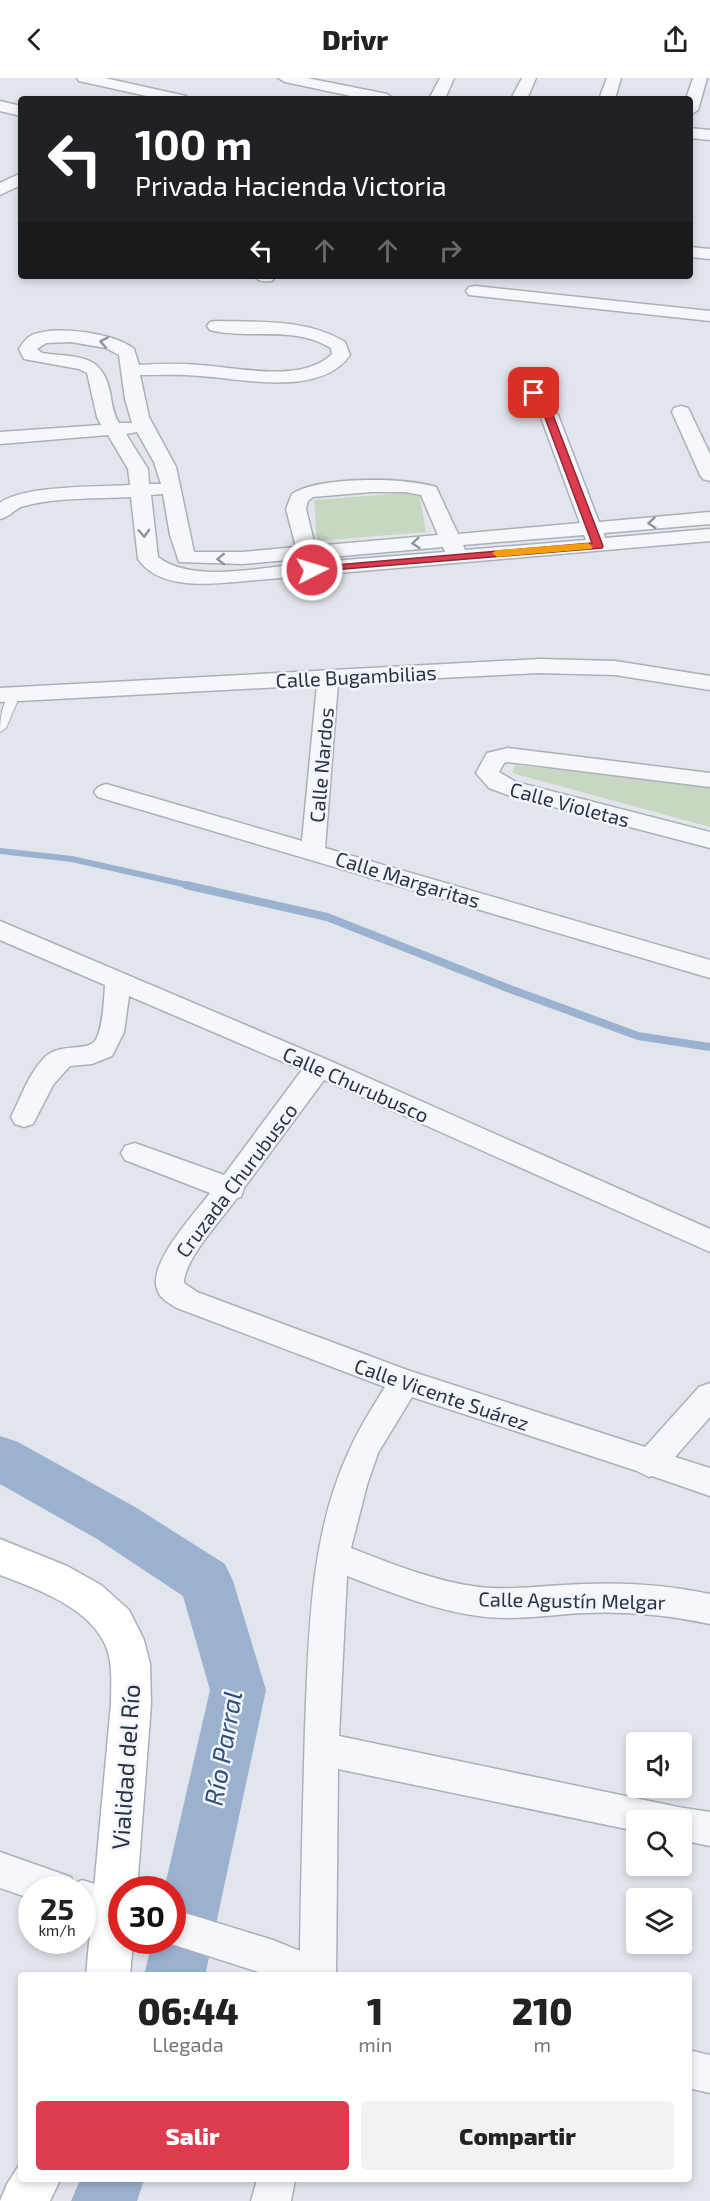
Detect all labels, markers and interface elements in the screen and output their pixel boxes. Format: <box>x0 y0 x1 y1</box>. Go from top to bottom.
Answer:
icon: back <box>18 23 51 56</box>
text: Drivr <box>322 23 388 55</box>
icon: share <box>659 23 692 56</box>
text: 100 m <box>135 118 252 168</box>
icon: left <box>36 120 114 198</box>
text: Privada Hacienda Victoria <box>135 169 447 201</box>
icon: left <box>245 234 278 267</box>
icon: ahead <box>308 234 341 267</box>
icon: ahead <box>371 234 404 267</box>
icon: right <box>434 234 467 267</box>
one-way arrow <box>99 336 109 349</box>
pin <box>508 367 559 418</box>
icon: arrive <box>517 376 550 409</box>
one-way arrow <box>647 516 656 529</box>
one-way arrow <box>138 529 151 538</box>
one-way arrow <box>411 536 420 549</box>
position arrow <box>280 538 344 602</box>
one-way arrow <box>217 553 226 565</box>
street label: Calle Bugambilias <box>275 660 437 692</box>
street label: Calle Nardos <box>304 707 338 823</box>
street label: Calle Violetas <box>508 777 632 831</box>
street label: Calle Margaritas <box>333 846 483 912</box>
street label: Calle Churubusco <box>279 1041 433 1127</box>
street label: Cruzada Churubusco <box>170 1098 302 1262</box>
street label: Calle Vicente Suárez <box>351 1353 533 1435</box>
street label: Calle Agustín Melgar <box>478 1586 666 1614</box>
street label: Vialidad del Río <box>105 1683 145 1851</box>
water label: Río Parral <box>197 1688 247 1808</box>
map controls <box>626 1732 692 1954</box>
button: sound <box>626 1732 692 1798</box>
button: search <box>626 1810 692 1876</box>
speed limit sign: 30 <box>108 1876 186 1954</box>
button: layers <box>626 1888 692 1954</box>
text: 25 <box>40 1890 74 1926</box>
text: km/h <box>38 1921 76 1939</box>
text: 06:44 <box>137 1989 239 2032</box>
text: 1 <box>367 1989 383 2032</box>
text: 210 <box>512 1989 573 2032</box>
text: Llegada <box>152 2032 224 2056</box>
text: min <box>358 2032 392 2056</box>
text: m <box>533 2032 551 2056</box>
button: Salir <box>36 2101 349 2170</box>
button: Compartir <box>361 2101 674 2170</box>

